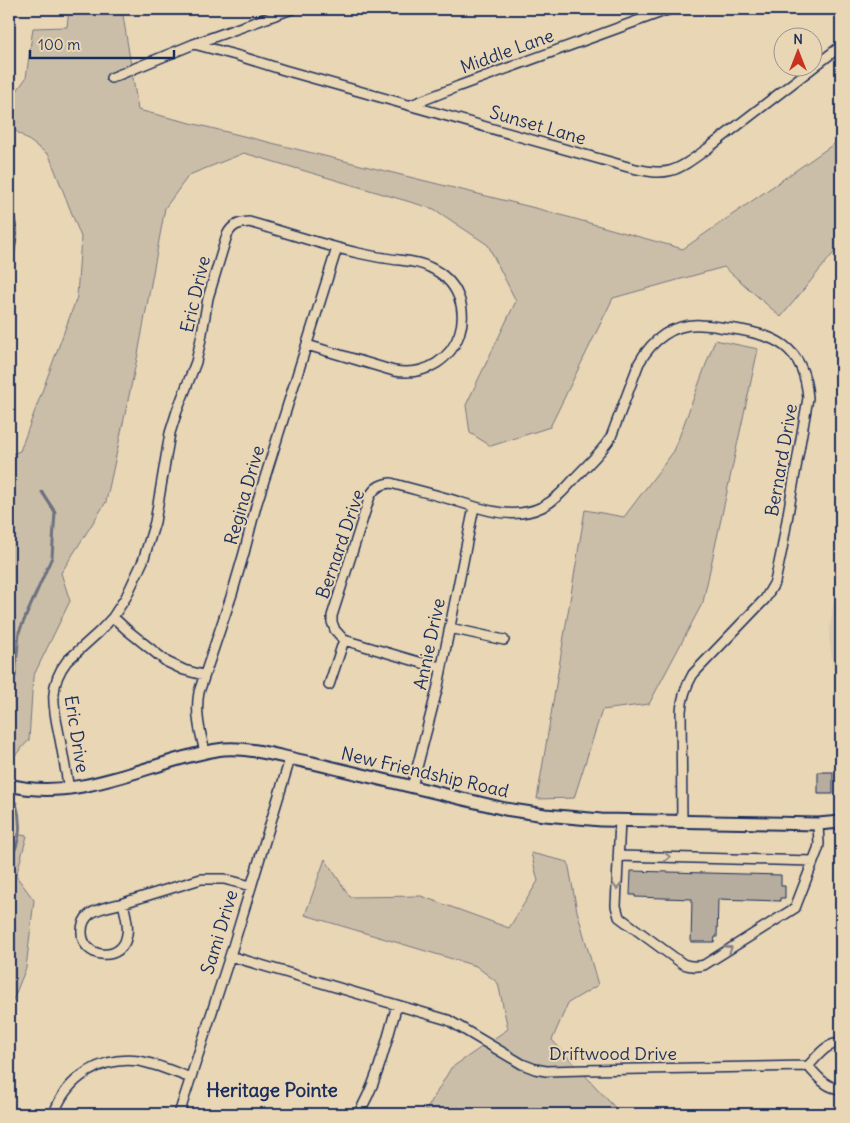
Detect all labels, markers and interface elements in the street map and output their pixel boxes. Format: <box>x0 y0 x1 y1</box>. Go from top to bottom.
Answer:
street label: Middle Lane <box>457 23 557 79</box>
scale bar <box>30 28 174 60</box>
north arrow <box>772 28 822 78</box>
text: N <box>793 30 803 48</box>
text: 100 m <box>38 35 80 54</box>
street label: Sunset Lane <box>487 100 589 150</box>
street label: Eric Drive <box>175 253 215 335</box>
street label: Bernard Drive <box>760 402 802 518</box>
street label: Regina Drive <box>219 443 269 547</box>
street label: Bernard Drive <box>311 486 369 602</box>
street label: Annie Drive <box>408 596 450 692</box>
street label: Eric Drive <box>60 694 94 774</box>
street label: New Friendship Road <box>339 742 511 803</box>
one-way arrow <box>664 852 671 862</box>
one-way arrow <box>611 882 622 890</box>
street label: Sami Drive <box>195 887 243 977</box>
one-way arrow <box>724 946 733 956</box>
street label: Driftwood Drive <box>549 1042 677 1065</box>
district label: Heritage Pointe <box>206 1078 338 1102</box>

